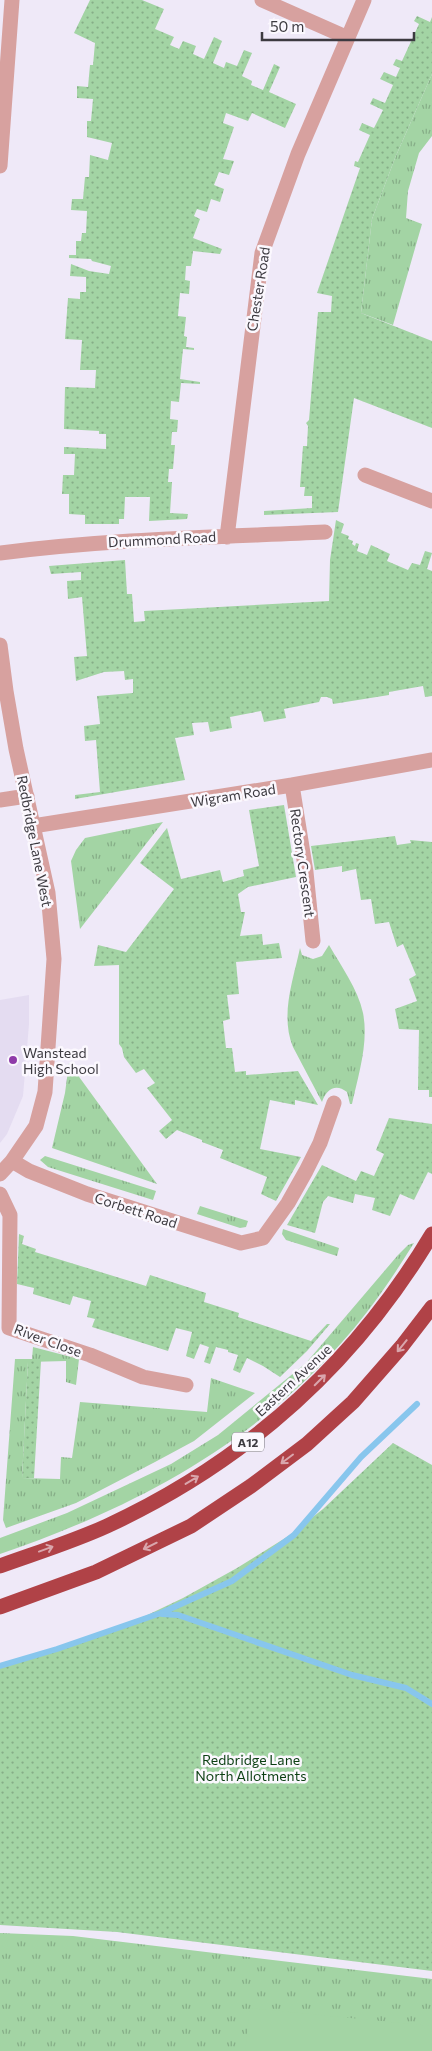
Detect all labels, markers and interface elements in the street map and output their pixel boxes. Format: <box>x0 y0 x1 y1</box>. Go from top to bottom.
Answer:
scale bar <box>262 10 414 42</box>
text: 50 m <box>270 17 304 35</box>
street label: Chester Road <box>243 246 273 332</box>
street label: Drummond Road <box>108 528 216 550</box>
street label: Redbridge Lane West <box>14 774 56 908</box>
street label: Wigram Road <box>189 780 277 810</box>
street label: Rectory Crescent <box>287 808 319 919</box>
place label: Wanstead High School <box>23 1044 99 1077</box>
marker: Wanstead High School <box>7 1054 19 1066</box>
street label: Corbett Road <box>92 1189 180 1231</box>
street label: River Close <box>12 1320 84 1360</box>
one-way arrow <box>397 1339 408 1352</box>
street label: Eastern Avenue <box>251 1340 335 1420</box>
one-way arrow <box>314 1374 326 1386</box>
road number: A12 <box>232 1432 264 1451</box>
one-way arrow <box>280 1454 294 1464</box>
one-way arrow <box>185 1474 199 1484</box>
one-way arrow <box>143 1542 158 1551</box>
one-way arrow <box>38 1544 53 1553</box>
park label: Redbridge Lane North Allotments <box>195 1751 307 1784</box>

